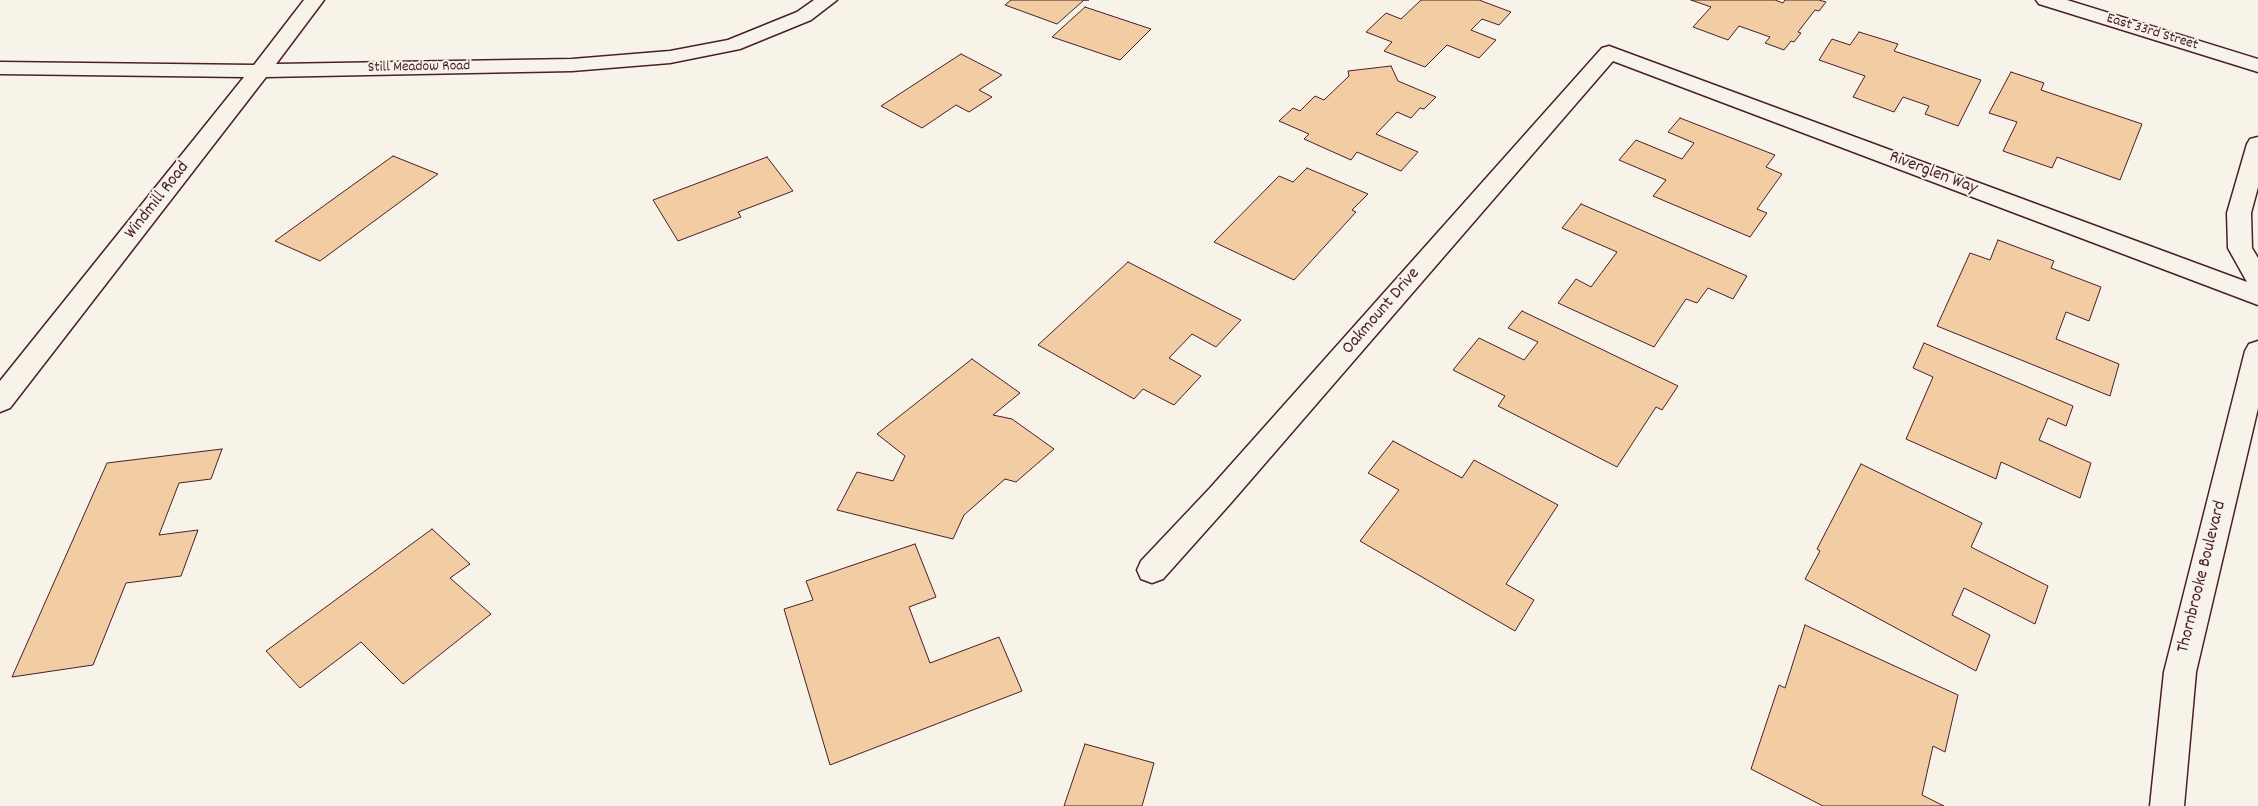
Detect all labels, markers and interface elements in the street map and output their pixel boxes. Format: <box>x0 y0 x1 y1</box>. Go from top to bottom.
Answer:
street label: East 33rd Street <box>2104 11 2200 55</box>
street label: Still Meadow Road <box>367 58 471 78</box>
street label: Riverglen Way <box>1886 147 1980 201</box>
street label: Windmill Road <box>121 158 195 244</box>
street label: Oakmount Drive <box>1338 264 1426 360</box>
street label: Thornbrooke Boulevard <box>2174 499 2232 655</box>

